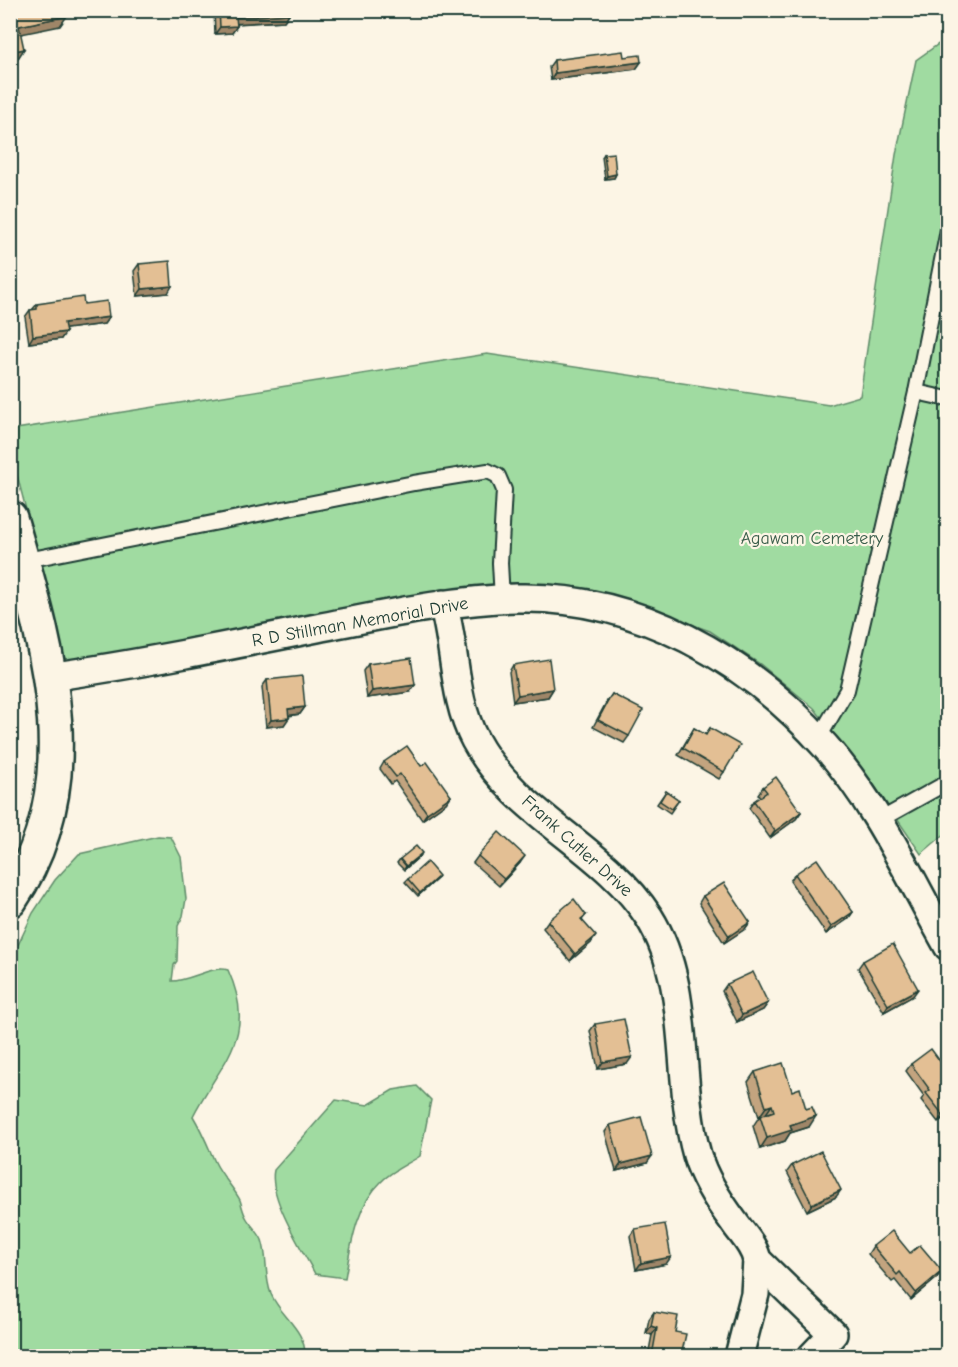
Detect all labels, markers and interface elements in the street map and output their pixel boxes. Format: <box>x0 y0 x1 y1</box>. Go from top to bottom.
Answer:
park label: Agawam Cemetery <box>741 528 884 549</box>
street label: R D Stillman Memorial Drive <box>250 593 470 651</box>
street label: Frank Cutler Drive <box>517 791 637 901</box>

